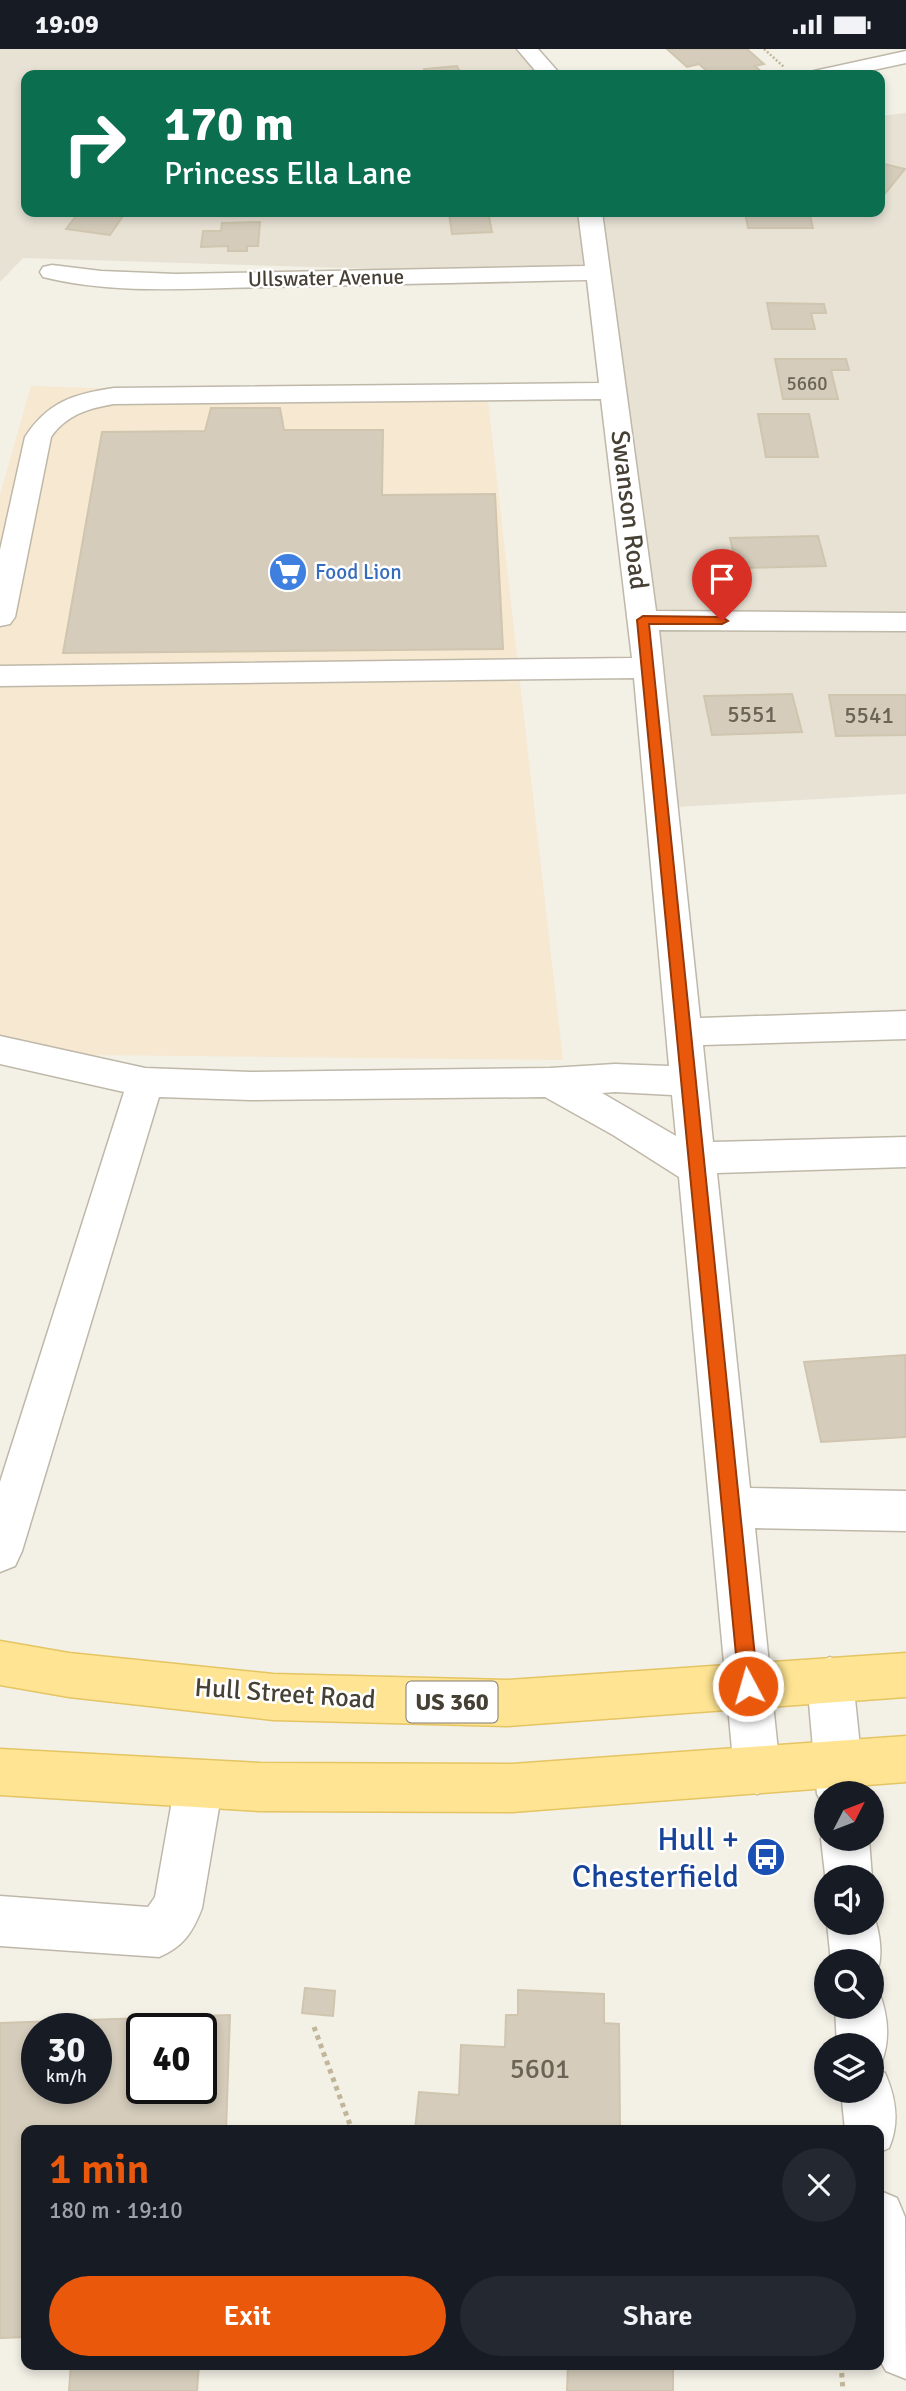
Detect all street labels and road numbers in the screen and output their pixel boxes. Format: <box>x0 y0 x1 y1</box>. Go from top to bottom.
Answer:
street label: Ullswater Avenue <box>248 264 404 292</box>
street label: Swanson Road <box>603 428 655 592</box>
street label: Hull Street Road <box>193 1672 377 1716</box>
road number: US 360 <box>406 1681 498 1723</box>

